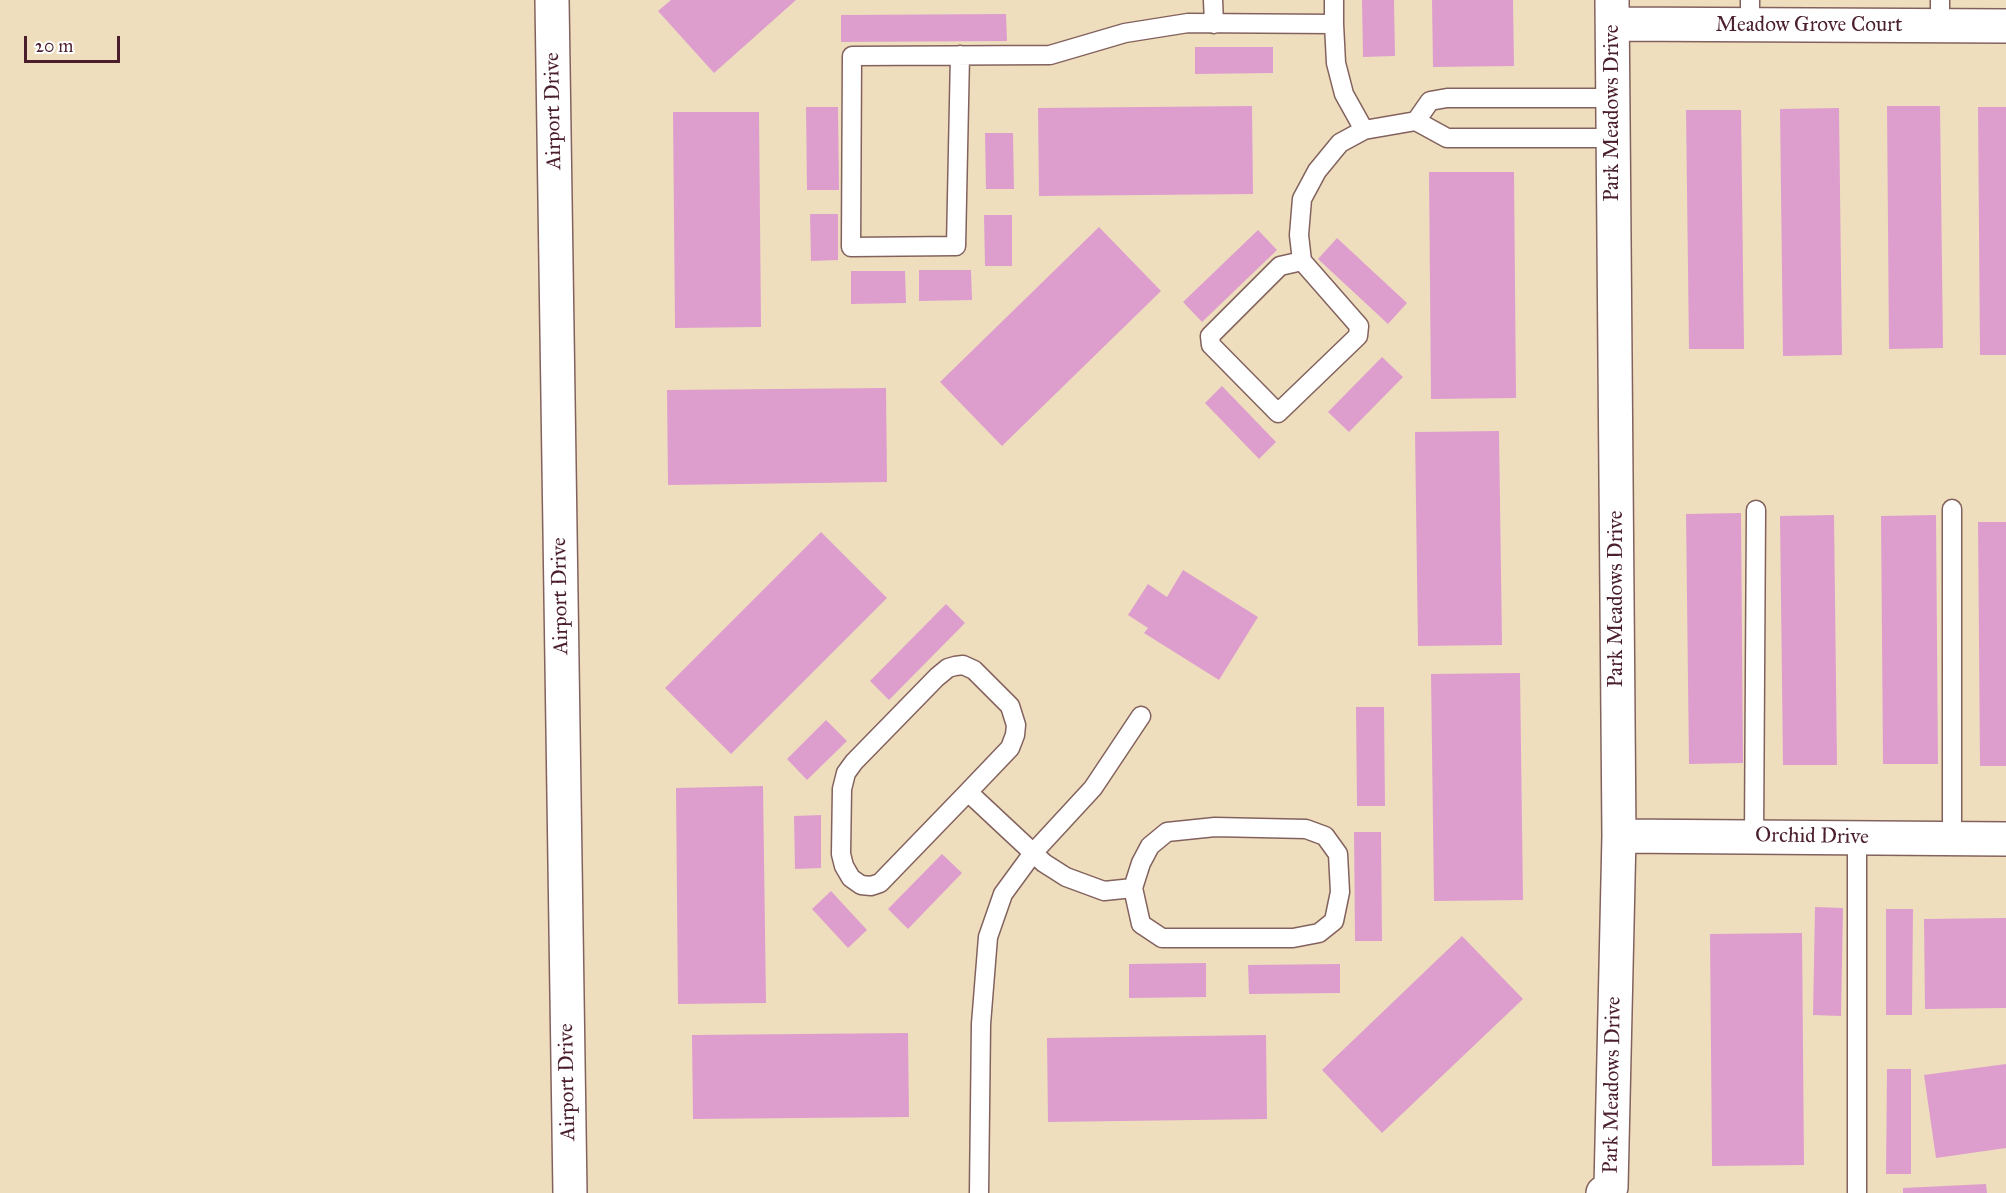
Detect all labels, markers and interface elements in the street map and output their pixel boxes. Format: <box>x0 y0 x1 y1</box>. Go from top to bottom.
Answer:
street label: Meadow Grove Court <box>1716 13 1902 39</box>
scale bar <box>27 24 123 62</box>
street label: Park Meadows Drive <box>1600 24 1626 202</box>
text: 20 m <box>35 35 73 57</box>
street label: Airport Drive <box>540 52 568 170</box>
street label: Park Meadows Drive <box>1604 510 1630 688</box>
street label: Airport Drive <box>547 537 575 655</box>
street label: Orchid Drive <box>1755 823 1869 851</box>
street label: Park Meadows Drive <box>1599 996 1627 1174</box>
street label: Airport Drive <box>554 1023 582 1141</box>

